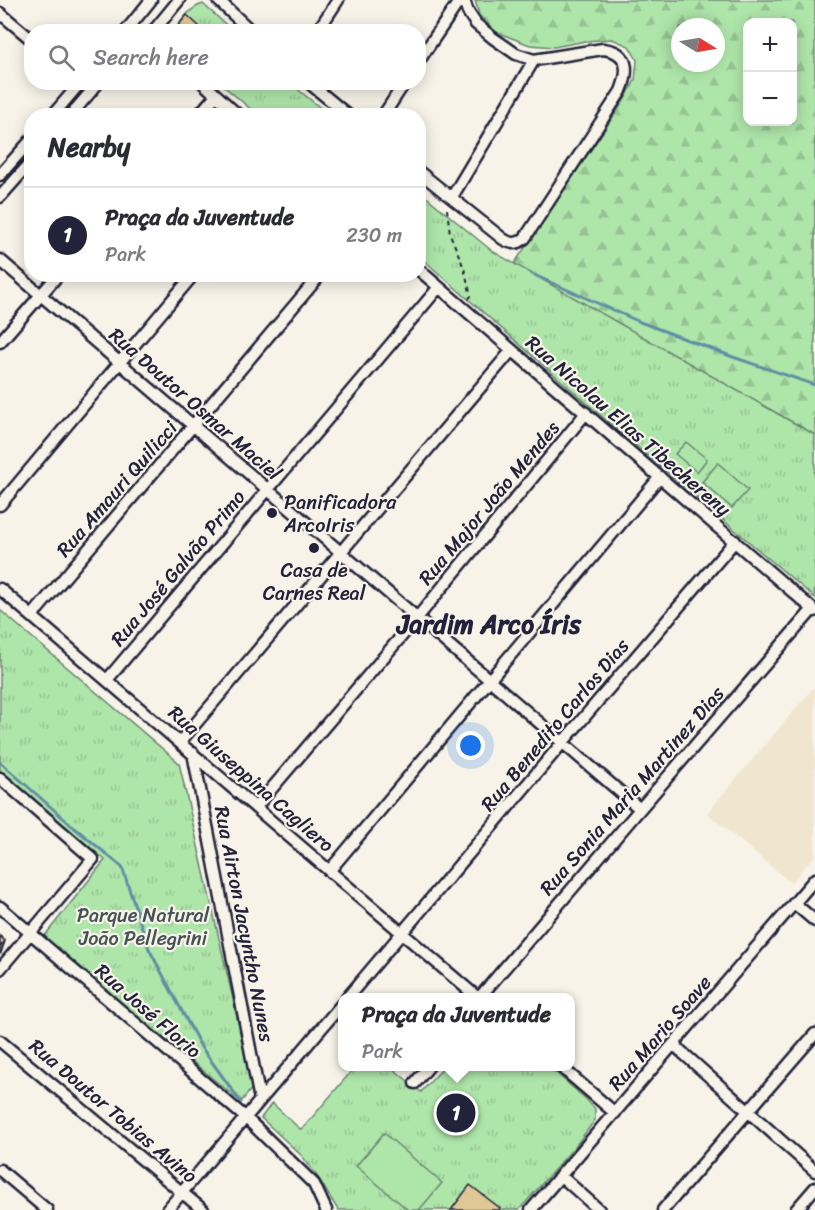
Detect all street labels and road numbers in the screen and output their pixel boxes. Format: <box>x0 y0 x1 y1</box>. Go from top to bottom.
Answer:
street label: Rua Doutor Osmar Maciel <box>100 319 291 490</box>
street label: Rua Nicolau Elias Tibechereny <box>517 326 739 526</box>
street label: Rua Amauri Quilicci <box>47 412 187 565</box>
street label: Rua Major João Mendes <box>409 412 569 593</box>
street label: Rua José Galvão Primo <box>101 482 255 654</box>
street label: Rua Benedito Carlos Dias <box>472 630 639 820</box>
street label: Rua Sonia Maria Martinez Dias <box>531 678 734 904</box>
street label: Rua Giuseppina Cagliero <box>160 696 342 862</box>
street label: Rua Airton Jacyntho Nunes <box>204 803 284 1046</box>
street label: Rua José Florio <box>87 954 210 1068</box>
street label: Rua Mario Soave <box>599 967 721 1099</box>
street label: Rua Doutor Tobias Avino <box>21 1030 205 1192</box>

